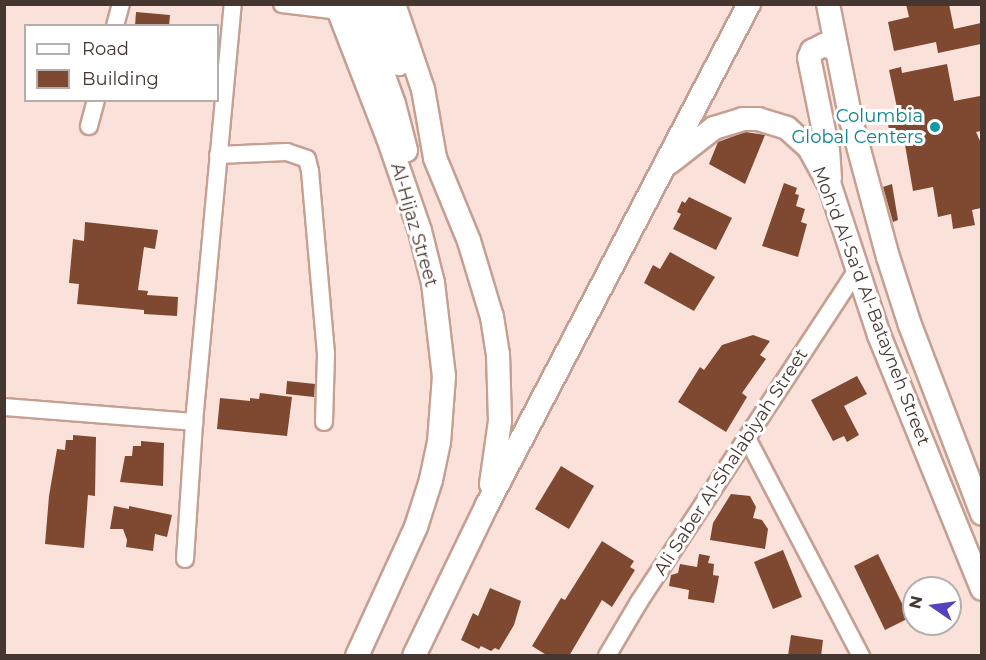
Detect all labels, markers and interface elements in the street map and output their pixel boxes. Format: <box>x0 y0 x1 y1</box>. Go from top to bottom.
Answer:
legend <box>24 24 219 102</box>
text: Road <box>82 38 129 60</box>
text: Building <box>82 68 159 90</box>
place label: Columbia Global Centers <box>791 106 923 148</box>
marker: Columbia Global Centers <box>928 120 942 134</box>
street label: Al-Hijaz Street <box>386 161 442 289</box>
street label: Moh'd Al-Sa'd Al-Batayneh Street <box>808 163 934 449</box>
street label: Ali Saber Al-Shalabiyah Street <box>650 345 812 579</box>
north arrow <box>902 576 962 636</box>
text: N <box>905 594 927 611</box>

